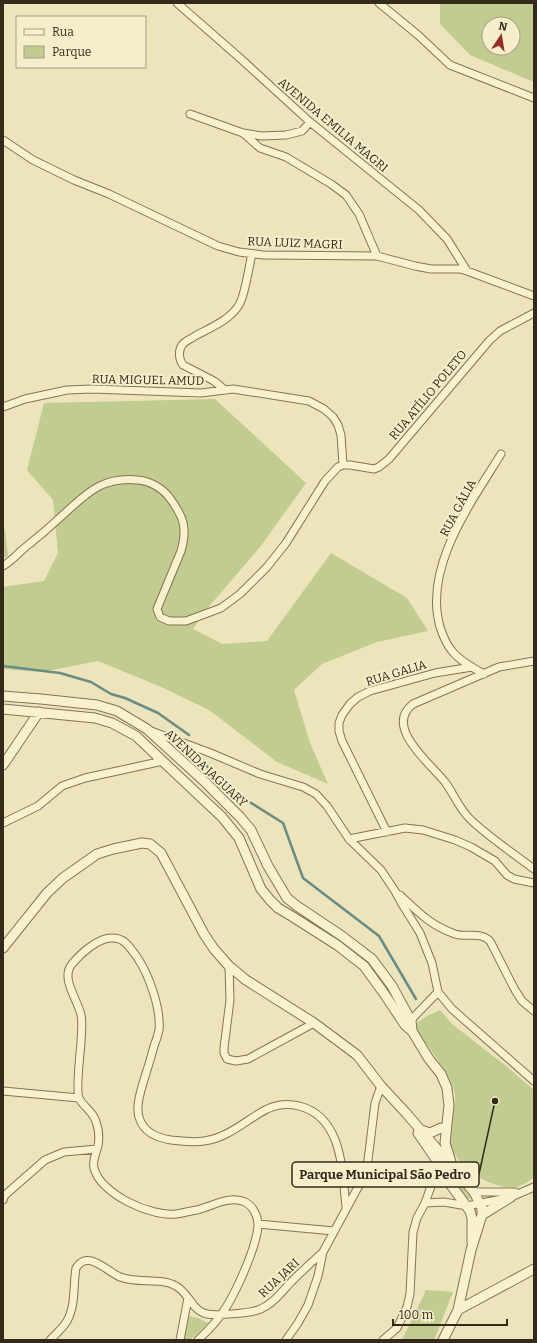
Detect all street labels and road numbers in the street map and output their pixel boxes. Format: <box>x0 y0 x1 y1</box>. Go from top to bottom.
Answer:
street label: AVENIDA EMILIA MAGRI <box>275 75 391 175</box>
street label: RUA LUIZ MAGRI <box>247 234 343 252</box>
street label: RUA ATÍLIO POLETO <box>386 347 470 443</box>
street label: RUA MIGUEL AMUD <box>92 372 204 388</box>
street label: RUA GÁLIA <box>436 476 479 539</box>
street label: RUA GALIA <box>364 657 429 689</box>
street label: AVENIDA JAGUARY <box>162 726 250 810</box>
street label: RUA JARI <box>256 1256 302 1300</box>

